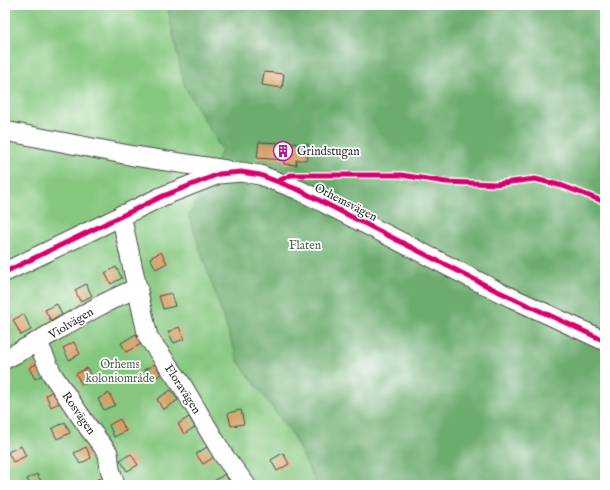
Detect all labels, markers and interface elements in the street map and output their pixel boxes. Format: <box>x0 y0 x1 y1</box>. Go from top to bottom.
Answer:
building icon: Grindstugan <box>272 140 294 162</box>
place label: Grindstugan <box>297 144 360 159</box>
street label: Orhemsvägen <box>312 180 380 225</box>
park label: Flaten <box>289 238 322 253</box>
street label: Violvägen <box>45 304 97 343</box>
park label: Orhems koloniområde <box>85 357 155 386</box>
street label: Floravägen <box>161 362 204 417</box>
street label: Rosvägen <box>58 389 99 438</box>

